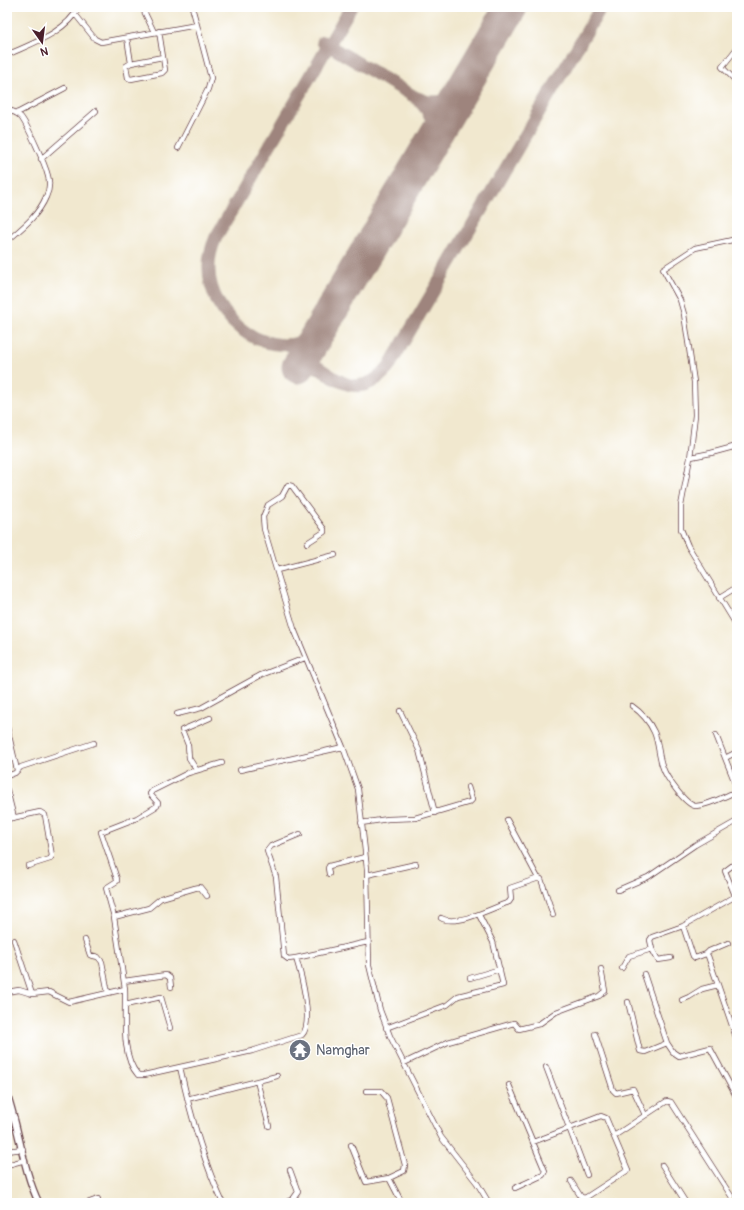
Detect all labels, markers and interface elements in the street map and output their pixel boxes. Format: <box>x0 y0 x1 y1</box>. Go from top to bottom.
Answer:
north arrow <box>22 22 62 62</box>
text: N <box>39 44 49 59</box>
temple icon: Namghar <box>287 1037 313 1063</box>
place label: Namghar <box>316 1042 370 1059</box>

